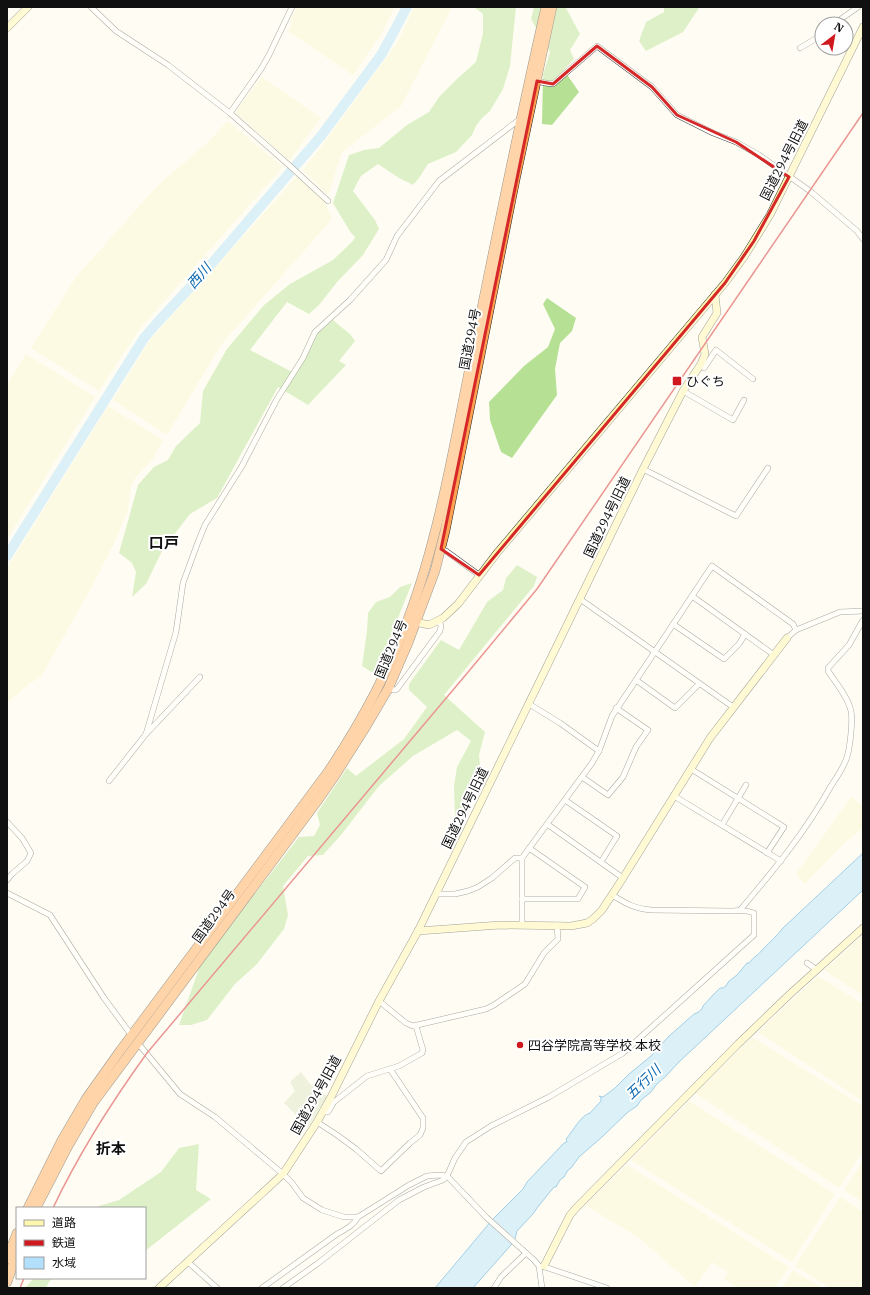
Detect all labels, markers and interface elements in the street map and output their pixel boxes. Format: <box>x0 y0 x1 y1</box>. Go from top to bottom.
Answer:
north arrow <box>814 16 854 56</box>
text: N <box>832 19 847 36</box>
street label: 国道294号旧道 <box>756 117 812 203</box>
water label: 西川 <box>183 258 216 292</box>
street label: 国道294号 <box>456 307 484 371</box>
place label: ひぐち <box>686 373 725 390</box>
marker: ひぐち <box>671 375 683 387</box>
street label: 国道294号旧道 <box>580 474 634 560</box>
district label: 口戸 <box>149 533 179 552</box>
street label: 国道294号 <box>371 617 411 681</box>
street label: 国道294号旧道 <box>438 765 492 851</box>
street label: 国道294号 <box>189 886 239 946</box>
place label: 四谷学院高等学校 本校 <box>528 1037 661 1054</box>
marker: 四谷学院高等学校 本校 <box>515 1040 525 1050</box>
street label: 国道294号旧道 <box>287 1052 345 1138</box>
water label: 五行川 <box>622 1060 666 1103</box>
district label: 折本 <box>96 1139 126 1158</box>
legend <box>16 1207 146 1279</box>
text: 道路 <box>52 1215 76 1230</box>
text: 鉄道 <box>52 1235 76 1250</box>
text: 水域 <box>52 1255 76 1270</box>

